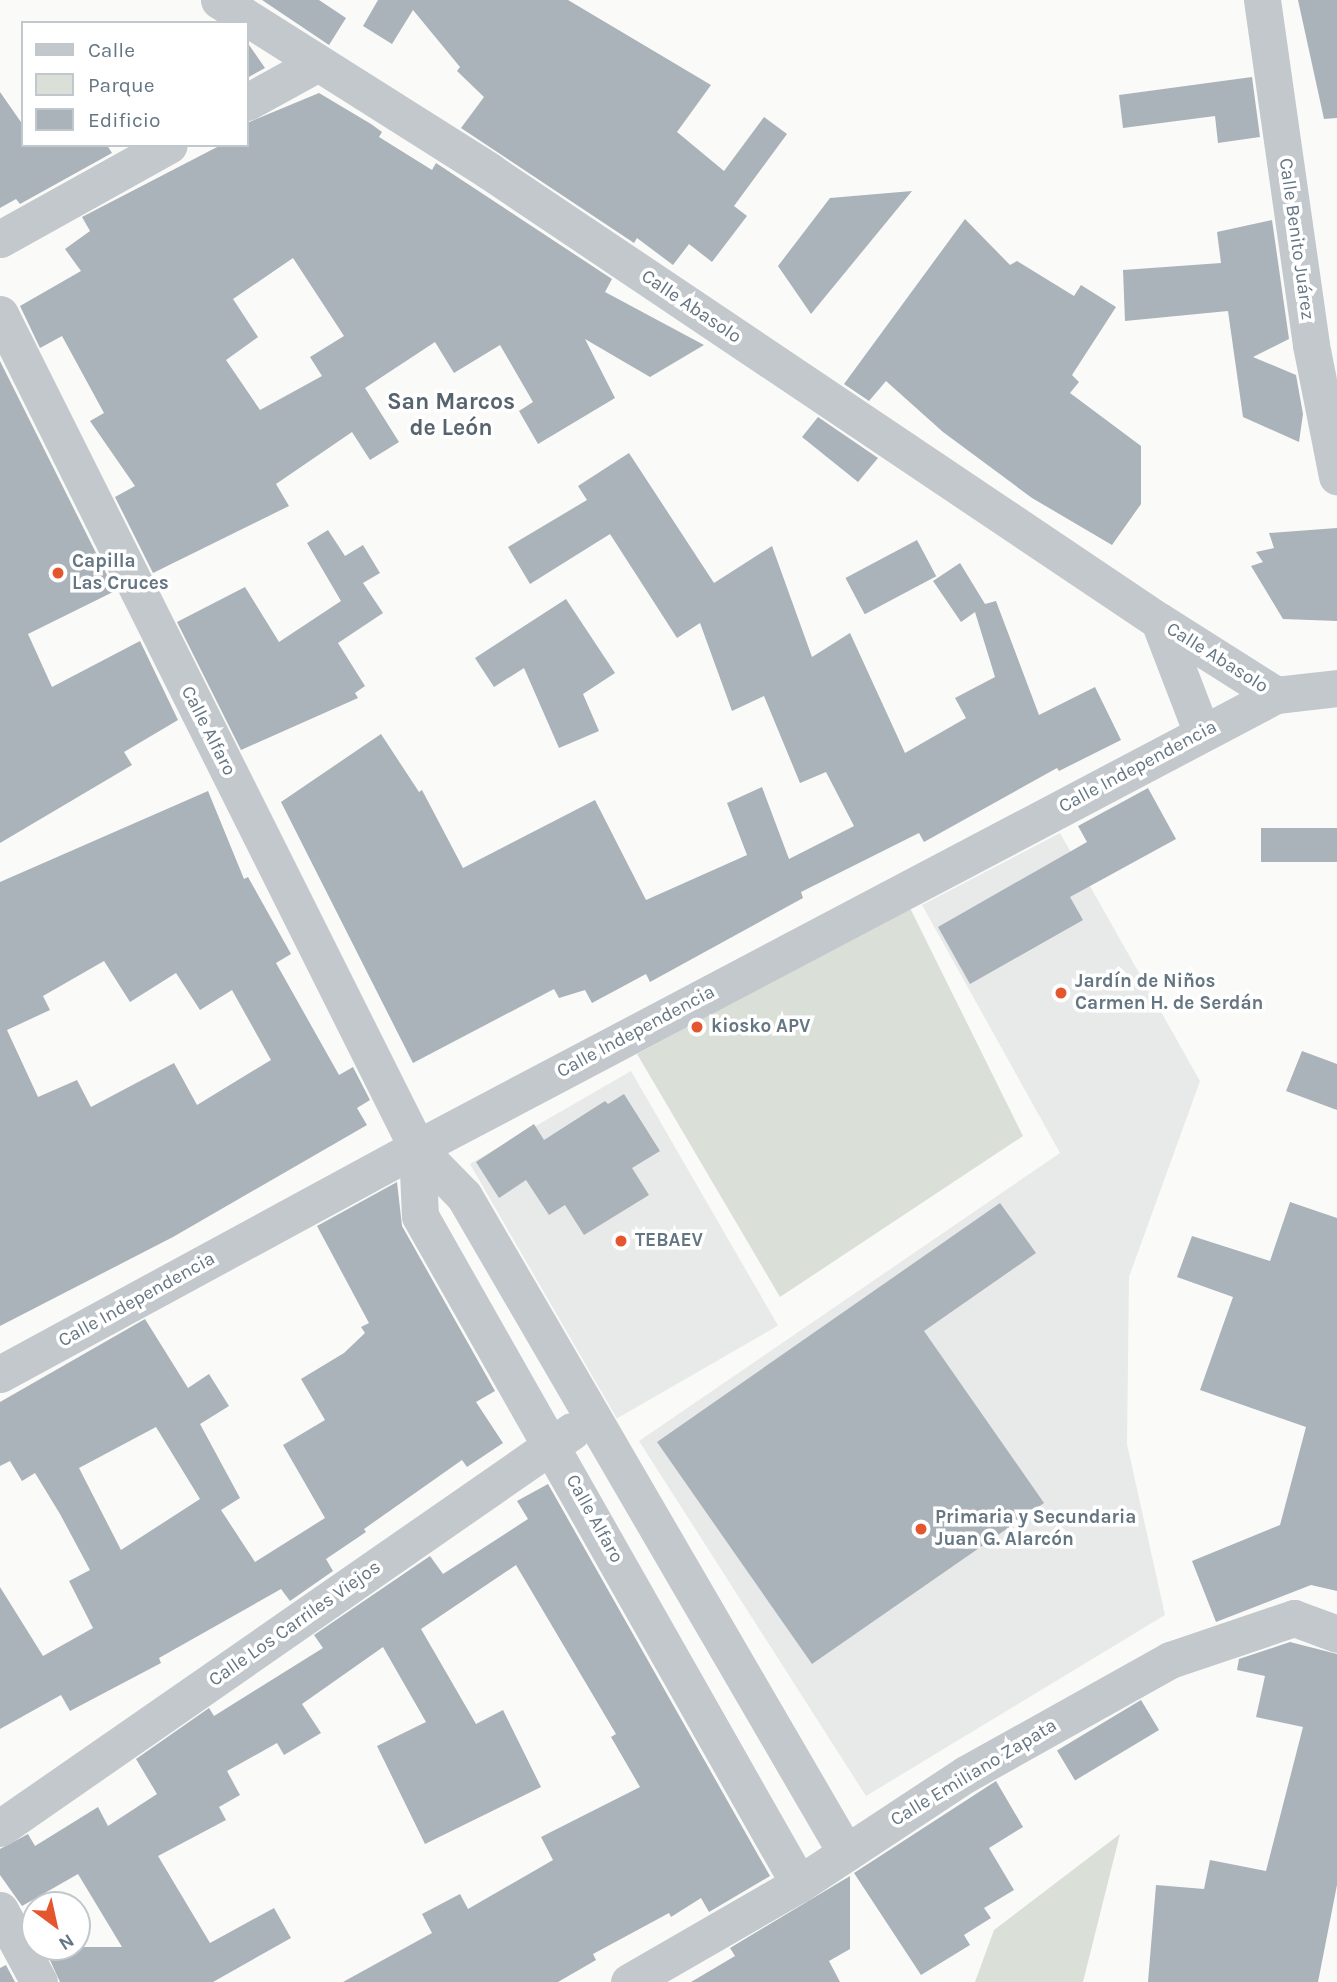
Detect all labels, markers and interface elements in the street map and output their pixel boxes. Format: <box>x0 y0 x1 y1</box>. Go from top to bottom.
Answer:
legend <box>21 21 248 147</box>
text: Calle <box>88 38 135 62</box>
text: Parque <box>88 73 155 97</box>
text: Edificio <box>88 108 161 132</box>
street label: Calle Benito Juárez <box>1273 157 1319 321</box>
street label: Calle Abasolo <box>637 265 745 349</box>
district label: San Marcos de León <box>387 388 515 442</box>
place label: Capilla Las Cruces <box>72 551 169 595</box>
marker: Capilla Las Cruces <box>50 565 66 581</box>
street label: Calle Abasolo <box>1162 618 1272 698</box>
street label: Calle Alfaro <box>176 682 240 780</box>
street label: Calle Independencia <box>1055 716 1221 818</box>
place label: Jardín de Niños Carmen H. de Serdán <box>1075 971 1263 1015</box>
street label: Calle Independencia <box>553 981 719 1083</box>
marker: Jardín de Niños Carmen H. de Serdán <box>1053 985 1069 1001</box>
place label: kiosko APV <box>711 1016 810 1038</box>
marker: kiosko APV <box>689 1019 705 1035</box>
place label: TEBAEV <box>635 1230 703 1252</box>
marker: TEBAEV <box>613 1233 629 1249</box>
street label: Calle Independencia <box>55 1247 219 1353</box>
street label: Calle Alfaro <box>560 1471 628 1567</box>
place label: Primaria y Secundaria Juan G. Alarcón <box>935 1507 1136 1551</box>
marker: Primaria y Secundaria Juan G. Alarcón <box>913 1521 929 1537</box>
street label: Calle Los Carriles Viejos <box>205 1556 385 1692</box>
street label: Calle Emiliano Zapata <box>887 1714 1061 1832</box>
north arrow <box>21 1891 91 1961</box>
text: N <box>55 1929 78 1955</box>

